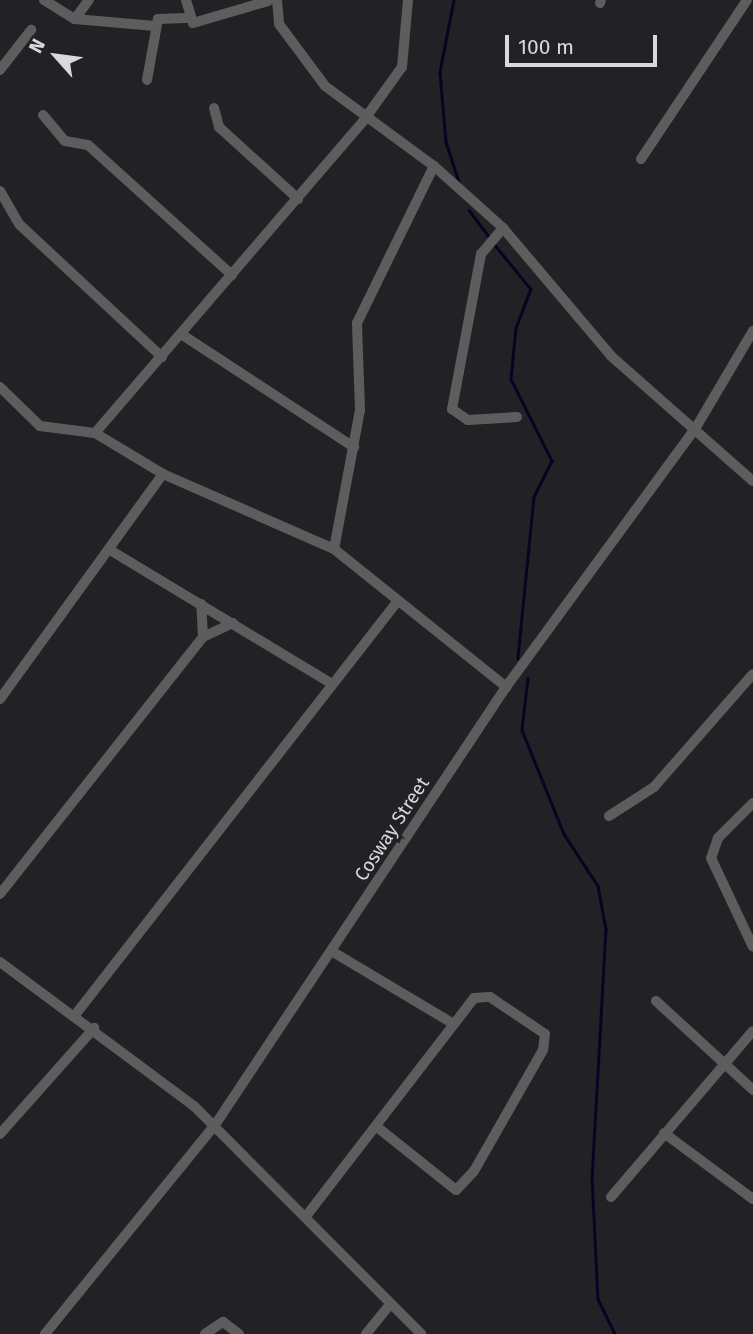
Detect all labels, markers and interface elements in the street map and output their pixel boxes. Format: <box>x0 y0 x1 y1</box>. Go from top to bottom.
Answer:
north arrow <box>21 21 91 91</box>
scale bar <box>508 21 660 65</box>
text: 100 m <box>518 34 574 60</box>
text: N <box>24 35 50 57</box>
street label: Cosway Street <box>350 773 434 885</box>

